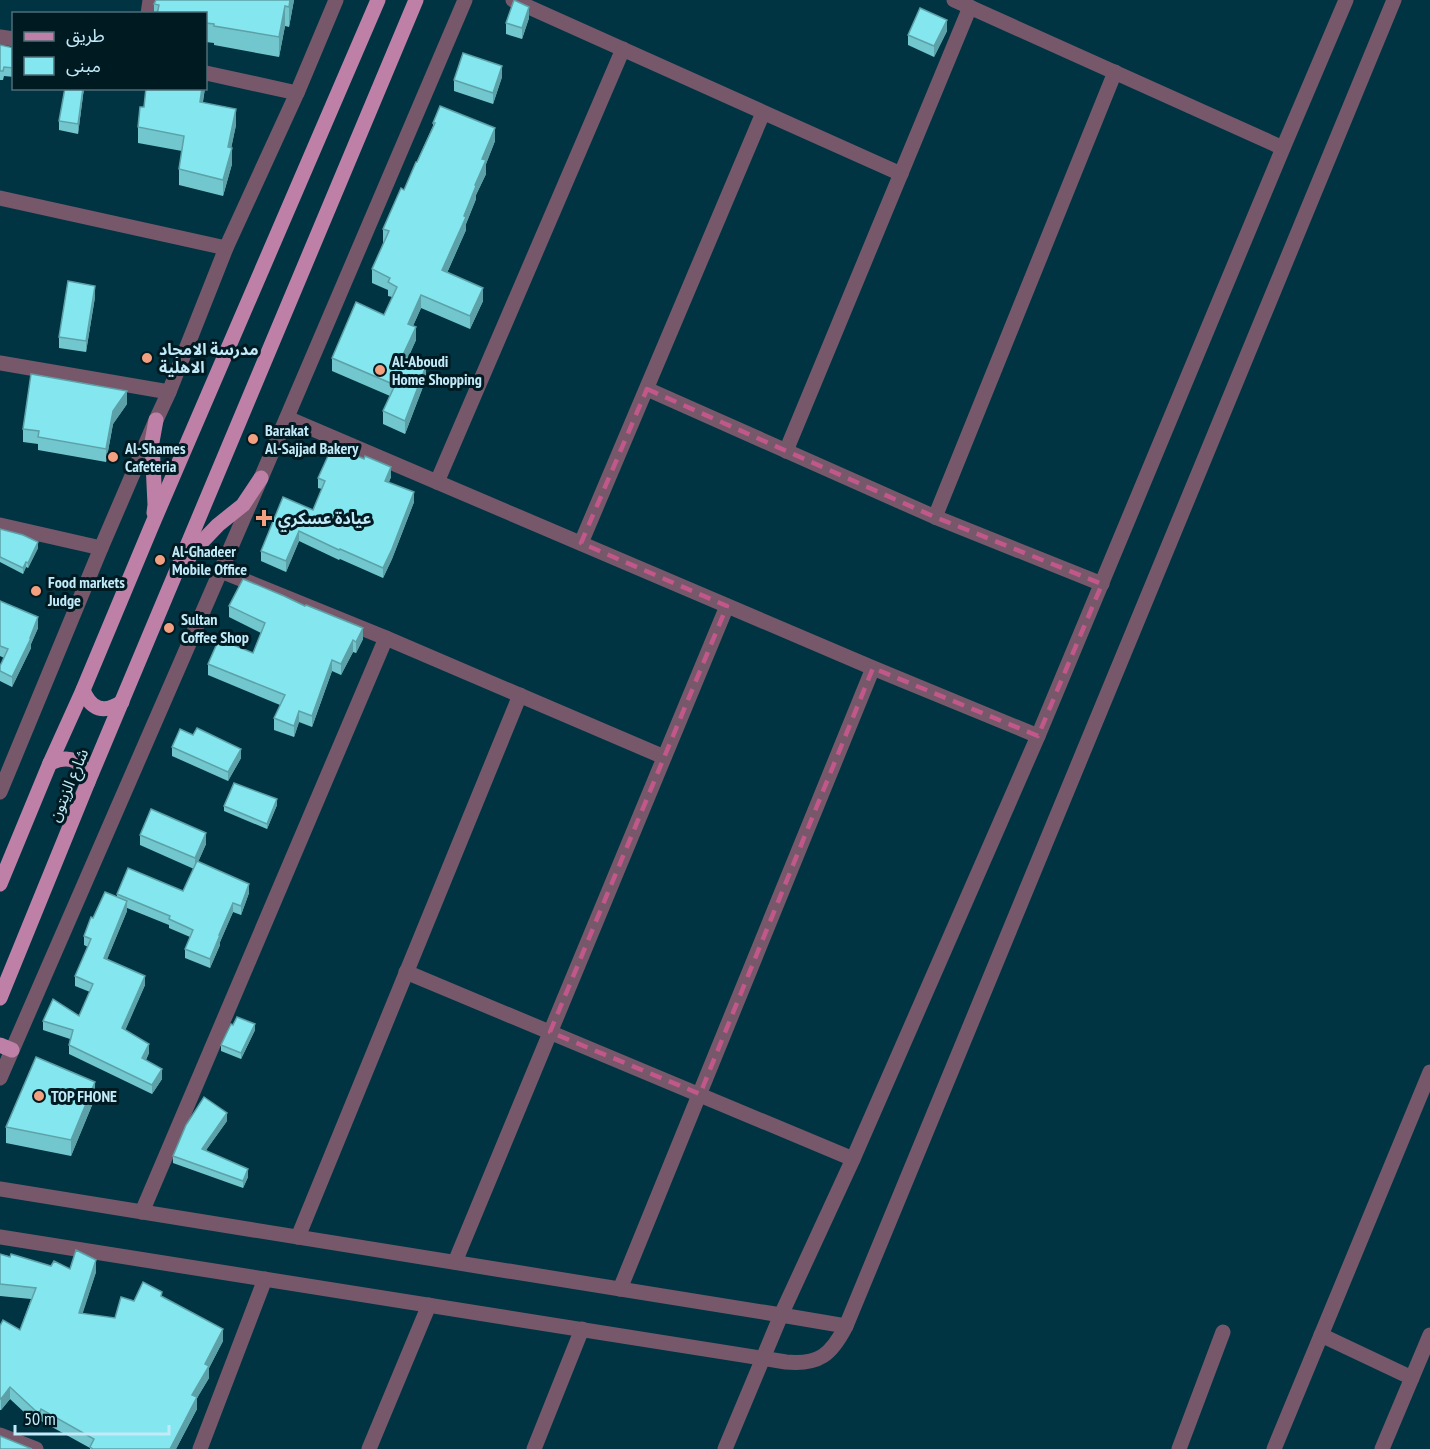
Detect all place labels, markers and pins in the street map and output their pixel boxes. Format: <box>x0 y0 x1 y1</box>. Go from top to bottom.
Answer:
place label: مدرسة الامجاد الاهلية <box>159 339 259 377</box>
marker: مدرسة الامجاد الاهلية <box>140 351 154 365</box>
place label: Al-Aboudi Home Shopping <box>391 351 482 389</box>
marker: Al-Aboudi Home Shopping <box>373 363 387 377</box>
place label: Barakat Al-Sajjad Bakery <box>264 420 359 458</box>
marker: Barakat Al-Sajjad Bakery <box>246 432 260 446</box>
place label: Al-Shames Cafeteria <box>124 438 186 476</box>
marker: Al-Shames Cafeteria <box>106 450 120 464</box>
place label: عيادة عسكري <box>278 508 371 532</box>
marker: عيادة عسكري <box>255 509 273 527</box>
place label: Al-Ghadeer Mobile Office <box>171 541 247 579</box>
marker: Al-Ghadeer Mobile Office <box>153 553 167 567</box>
place label: Food markets Judge <box>47 572 125 610</box>
marker: Food markets Judge <box>29 584 43 598</box>
place label: Sultan Coffee Shop <box>181 609 249 647</box>
marker: Sultan Coffee Shop <box>162 621 176 635</box>
place label: TOP FHONE <box>51 1086 117 1106</box>
marker: TOP FHONE <box>32 1089 46 1103</box>

